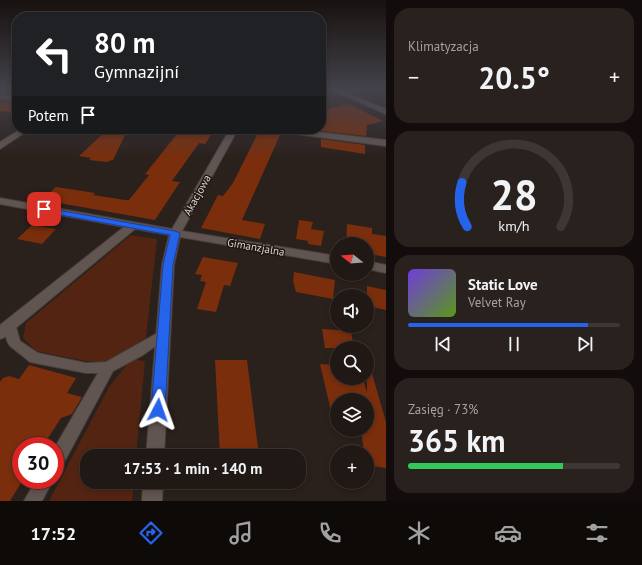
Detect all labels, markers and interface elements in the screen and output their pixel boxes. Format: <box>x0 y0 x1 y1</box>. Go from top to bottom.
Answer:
text: 80 m <box>94 24 155 61</box>
icon: left <box>28 28 80 80</box>
text: Klimatyzacja <box>408 38 479 55</box>
text: 20.5° <box>478 58 550 97</box>
text: Gymnazijní <box>94 60 179 83</box>
text: − <box>408 63 419 91</box>
text: + <box>609 63 620 91</box>
icon: arrive <box>77 104 99 126</box>
text: Potem <box>28 106 69 125</box>
text: 28 <box>490 168 538 221</box>
street label: Akacjowa <box>180 172 214 218</box>
pin <box>27 192 61 226</box>
icon: arrive <box>33 198 55 220</box>
text: km/h <box>498 215 530 234</box>
street label: Gimanzjalna <box>226 235 286 259</box>
north arrow <box>330 237 374 281</box>
map controls <box>330 237 374 489</box>
text: Static Love <box>468 275 538 294</box>
button: sound <box>330 289 374 333</box>
text: Velvet Ray <box>468 294 526 311</box>
icon: previous <box>432 333 454 355</box>
icon: pause <box>503 333 525 355</box>
icon: next <box>574 333 596 355</box>
button: search <box>330 341 374 385</box>
position arrow <box>137 389 179 431</box>
button: layers <box>330 393 374 437</box>
text: Zasięg · 73% <box>408 401 478 418</box>
text: 365 km <box>408 421 506 460</box>
speed limit sign: 30 <box>12 437 64 489</box>
button: + <box>330 445 374 489</box>
text: 17:53 · 1 min · 140 m <box>124 459 262 478</box>
icon: directions <box>137 519 165 547</box>
icon: music <box>227 519 255 547</box>
icon: phone <box>316 519 344 547</box>
icon: climate <box>405 519 433 547</box>
icon: car <box>494 519 522 547</box>
icon: filters <box>583 519 611 547</box>
text: 17:52 <box>31 522 76 545</box>

